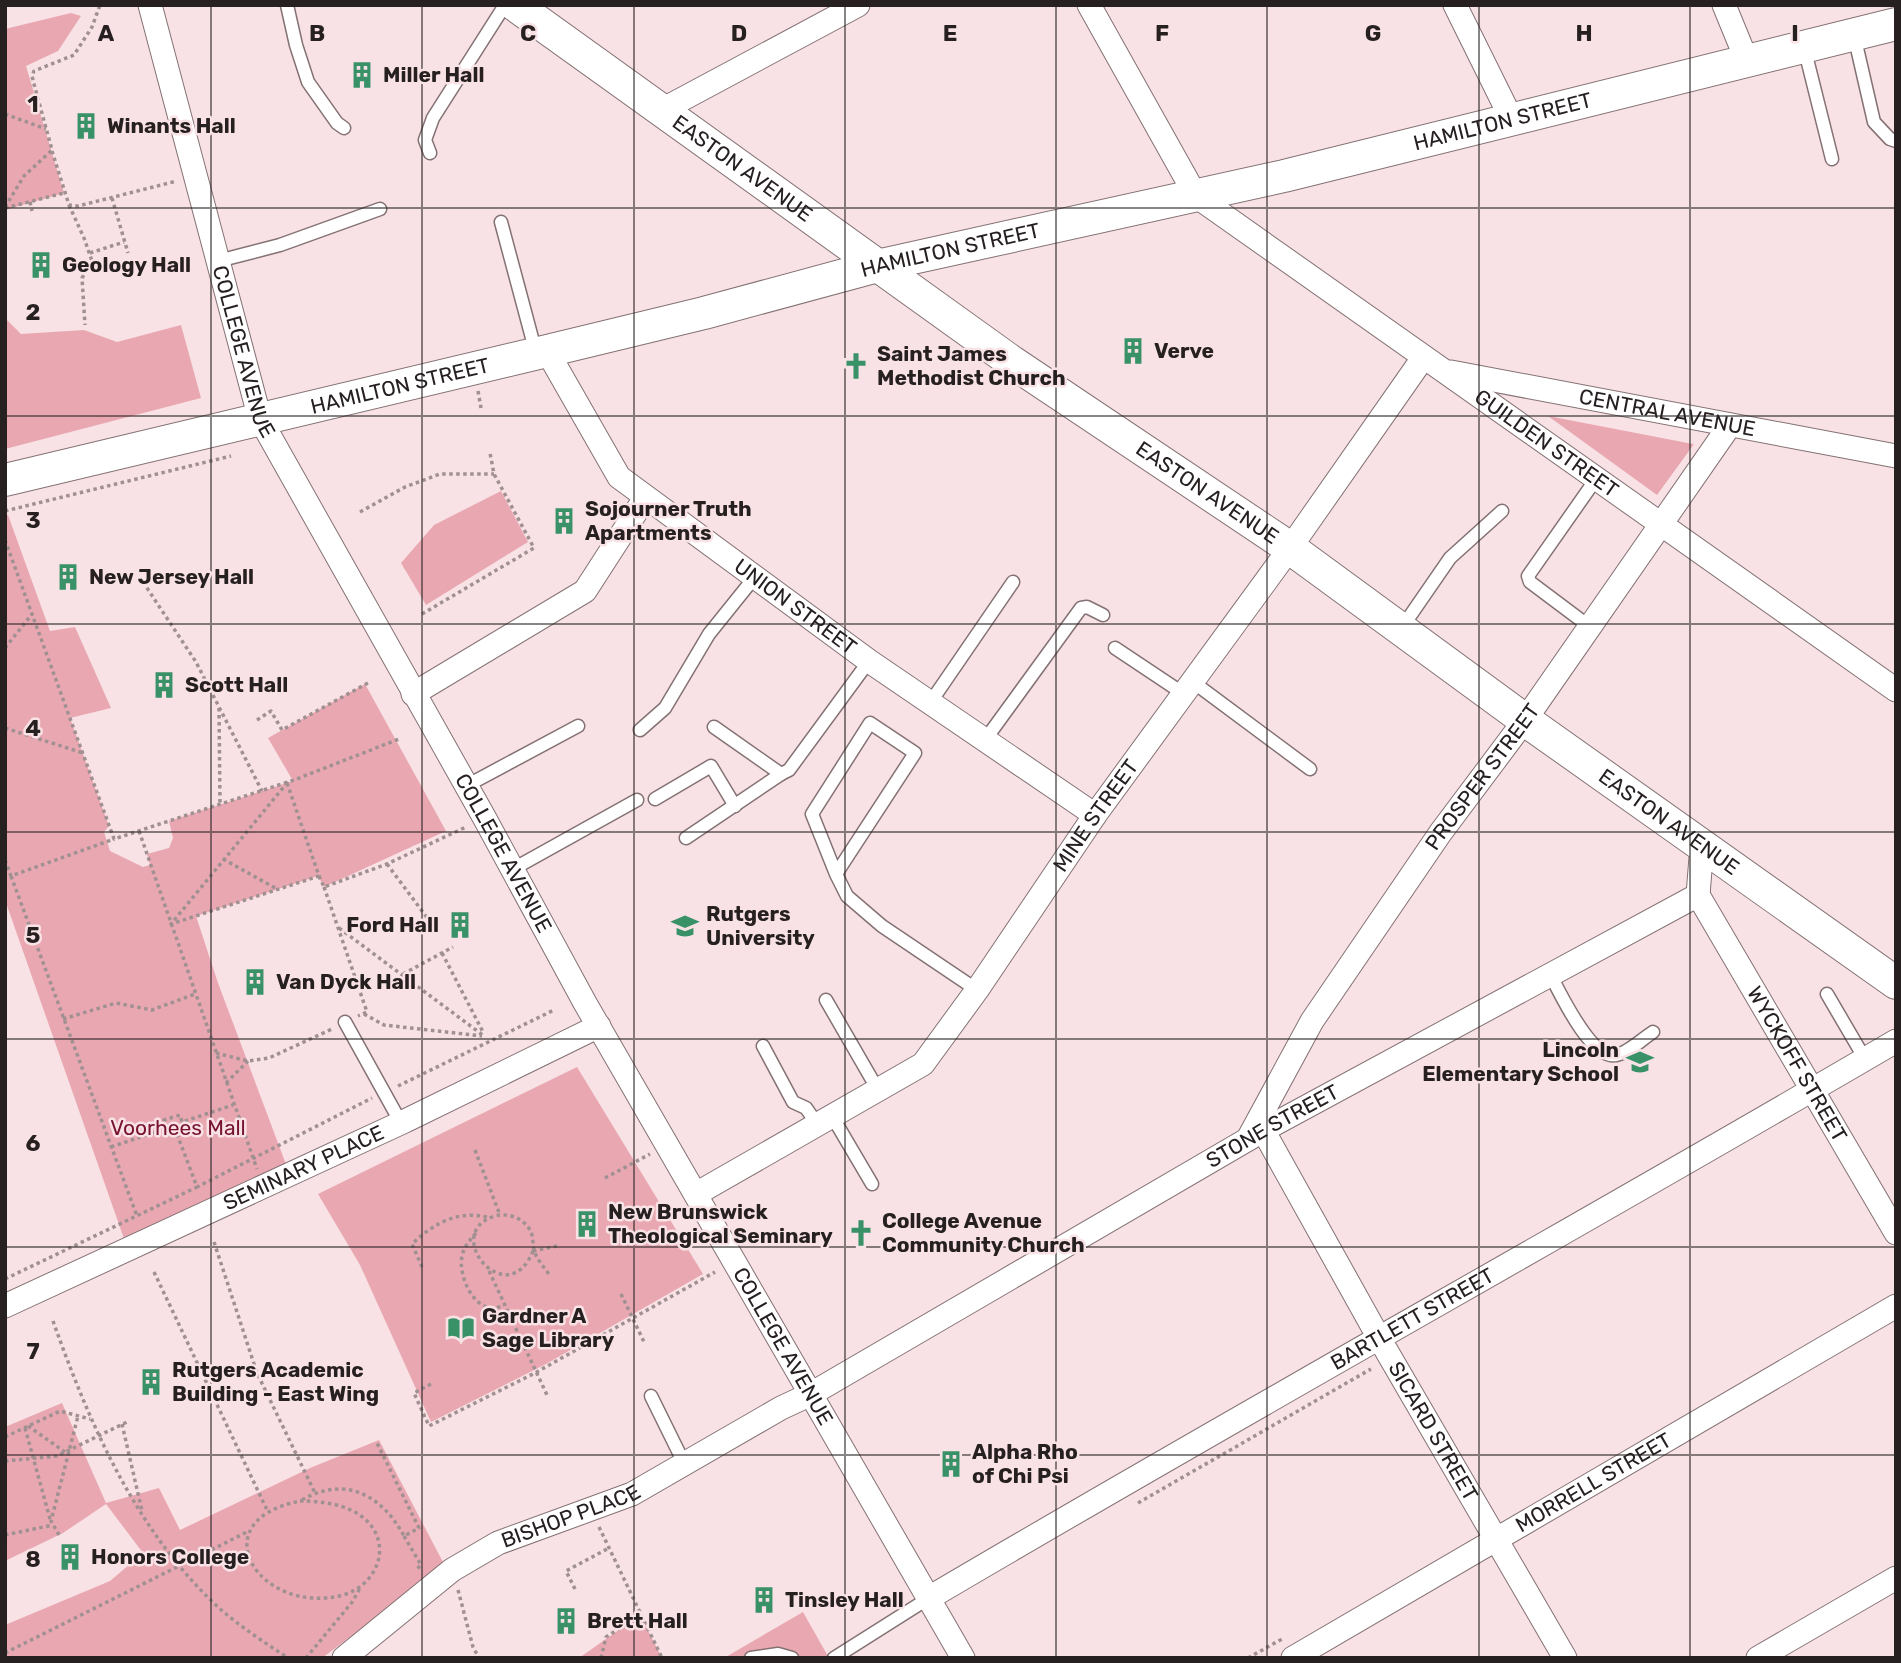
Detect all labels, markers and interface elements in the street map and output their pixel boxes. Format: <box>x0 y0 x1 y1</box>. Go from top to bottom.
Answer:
text: A <box>98 19 115 47</box>
text: B <box>309 19 325 47</box>
text: C <box>520 19 536 47</box>
text: D <box>731 19 747 47</box>
text: E <box>943 19 957 47</box>
text: F <box>1155 19 1169 47</box>
text: G <box>1365 19 1381 47</box>
text: H <box>1575 19 1593 47</box>
text: I <box>1791 19 1799 47</box>
building icon: Miller Hall <box>347 60 377 90</box>
place label: Miller Hall <box>383 62 485 87</box>
street label: HAMILTON STREET <box>1411 87 1594 155</box>
text: 1 <box>27 90 39 118</box>
street label: EASTON AVENUE <box>668 109 818 227</box>
building icon: Winants Hall <box>71 111 101 141</box>
place label: Winants Hall <box>107 113 236 138</box>
street label: HAMILTON STREET <box>858 217 1042 282</box>
building icon: Geology Hall <box>26 250 56 280</box>
place label: Geology Hall <box>62 252 191 277</box>
street label: COLLEGE AVENUE <box>208 263 281 442</box>
text: 2 <box>26 298 40 326</box>
building icon: Verve <box>1118 336 1148 366</box>
place label: Verve <box>1154 338 1214 363</box>
place label: Saint James Methodist Church <box>877 341 1066 390</box>
church icon: Saint James Methodist Church <box>841 351 871 381</box>
street label: HAMILTON STREET <box>308 352 492 419</box>
street label: CENTRAL AVENUE <box>1577 383 1757 441</box>
street label: GUILDEN STREET <box>1470 384 1624 502</box>
street label: EASTON AVENUE <box>1132 436 1284 549</box>
place label: Sojourner Truth Apartments <box>585 496 752 545</box>
text: 3 <box>25 506 41 534</box>
building icon: Sojourner Truth Apartments <box>549 506 579 536</box>
street label: UNION STREET <box>730 553 862 660</box>
building icon: New Jersey Hall <box>53 562 83 592</box>
place label: New Jersey Hall <box>89 564 254 589</box>
building icon: Scott Hall <box>149 670 179 700</box>
place label: Scott Hall <box>185 672 288 697</box>
street label: PROSPER STREET <box>1419 699 1545 855</box>
text: 4 <box>25 714 41 742</box>
street label: MINE STREET <box>1047 754 1143 876</box>
street label: EASTON AVENUE <box>1594 763 1744 880</box>
street label: COLLEGE AVENUE <box>450 769 557 937</box>
place label: Rutgers University <box>706 901 815 950</box>
building icon: Ford Hall <box>445 910 475 940</box>
school or university icon: Rutgers University <box>670 911 700 941</box>
place label: Ford Hall <box>346 912 439 937</box>
text: 5 <box>26 921 41 949</box>
building icon: Van Dyck Hall <box>240 967 270 997</box>
place label: Van Dyck Hall <box>276 969 416 994</box>
street label: WYCKOFF STREET <box>1742 982 1853 1146</box>
place label: Lincoln Elementary School <box>1422 1037 1619 1086</box>
school or university icon: Lincoln Elementary School <box>1625 1047 1655 1077</box>
street label: STONE STREET <box>1201 1079 1343 1173</box>
park label: Voorhees Mall <box>110 1115 246 1140</box>
street label: SEMINARY PLACE <box>219 1120 388 1215</box>
text: 6 <box>26 1129 41 1157</box>
place label: New Brunswick Theological Seminary <box>608 1199 833 1248</box>
place label: College Avenue Community Church <box>882 1208 1085 1257</box>
building icon: New Brunswick Theological Seminary <box>572 1209 602 1239</box>
church icon: College Avenue Community Church <box>846 1218 876 1248</box>
street label: BARTLETT STREET <box>1326 1262 1498 1375</box>
street label: COLLEGE AVENUE <box>728 1263 839 1429</box>
place label: Gardner A Sage Library <box>482 1303 615 1352</box>
library icon: Gardner A Sage Library <box>446 1313 476 1343</box>
text: 7 <box>26 1337 40 1365</box>
place label: Rutgers Academic Building - East Wing <box>172 1357 379 1406</box>
street label: SICARD STREET <box>1383 1357 1484 1505</box>
building icon: Rutgers Academic Building - East Wing <box>136 1367 166 1397</box>
street label: MORRELL STREET <box>1511 1427 1676 1537</box>
place label: Alpha Rho of Chi Psi <box>972 1439 1078 1488</box>
building icon: Alpha Rho of Chi Psi <box>936 1449 966 1479</box>
street label: BISHOP PLACE <box>498 1479 645 1553</box>
building icon: Honors College <box>55 1542 85 1572</box>
place label: Honors College <box>91 1544 249 1569</box>
text: 8 <box>25 1545 41 1573</box>
building icon: Tinsley Hall <box>749 1585 779 1615</box>
place label: Tinsley Hall <box>785 1587 904 1612</box>
building icon: Brett Hall <box>551 1606 581 1636</box>
place label: Brett Hall <box>587 1608 688 1633</box>

